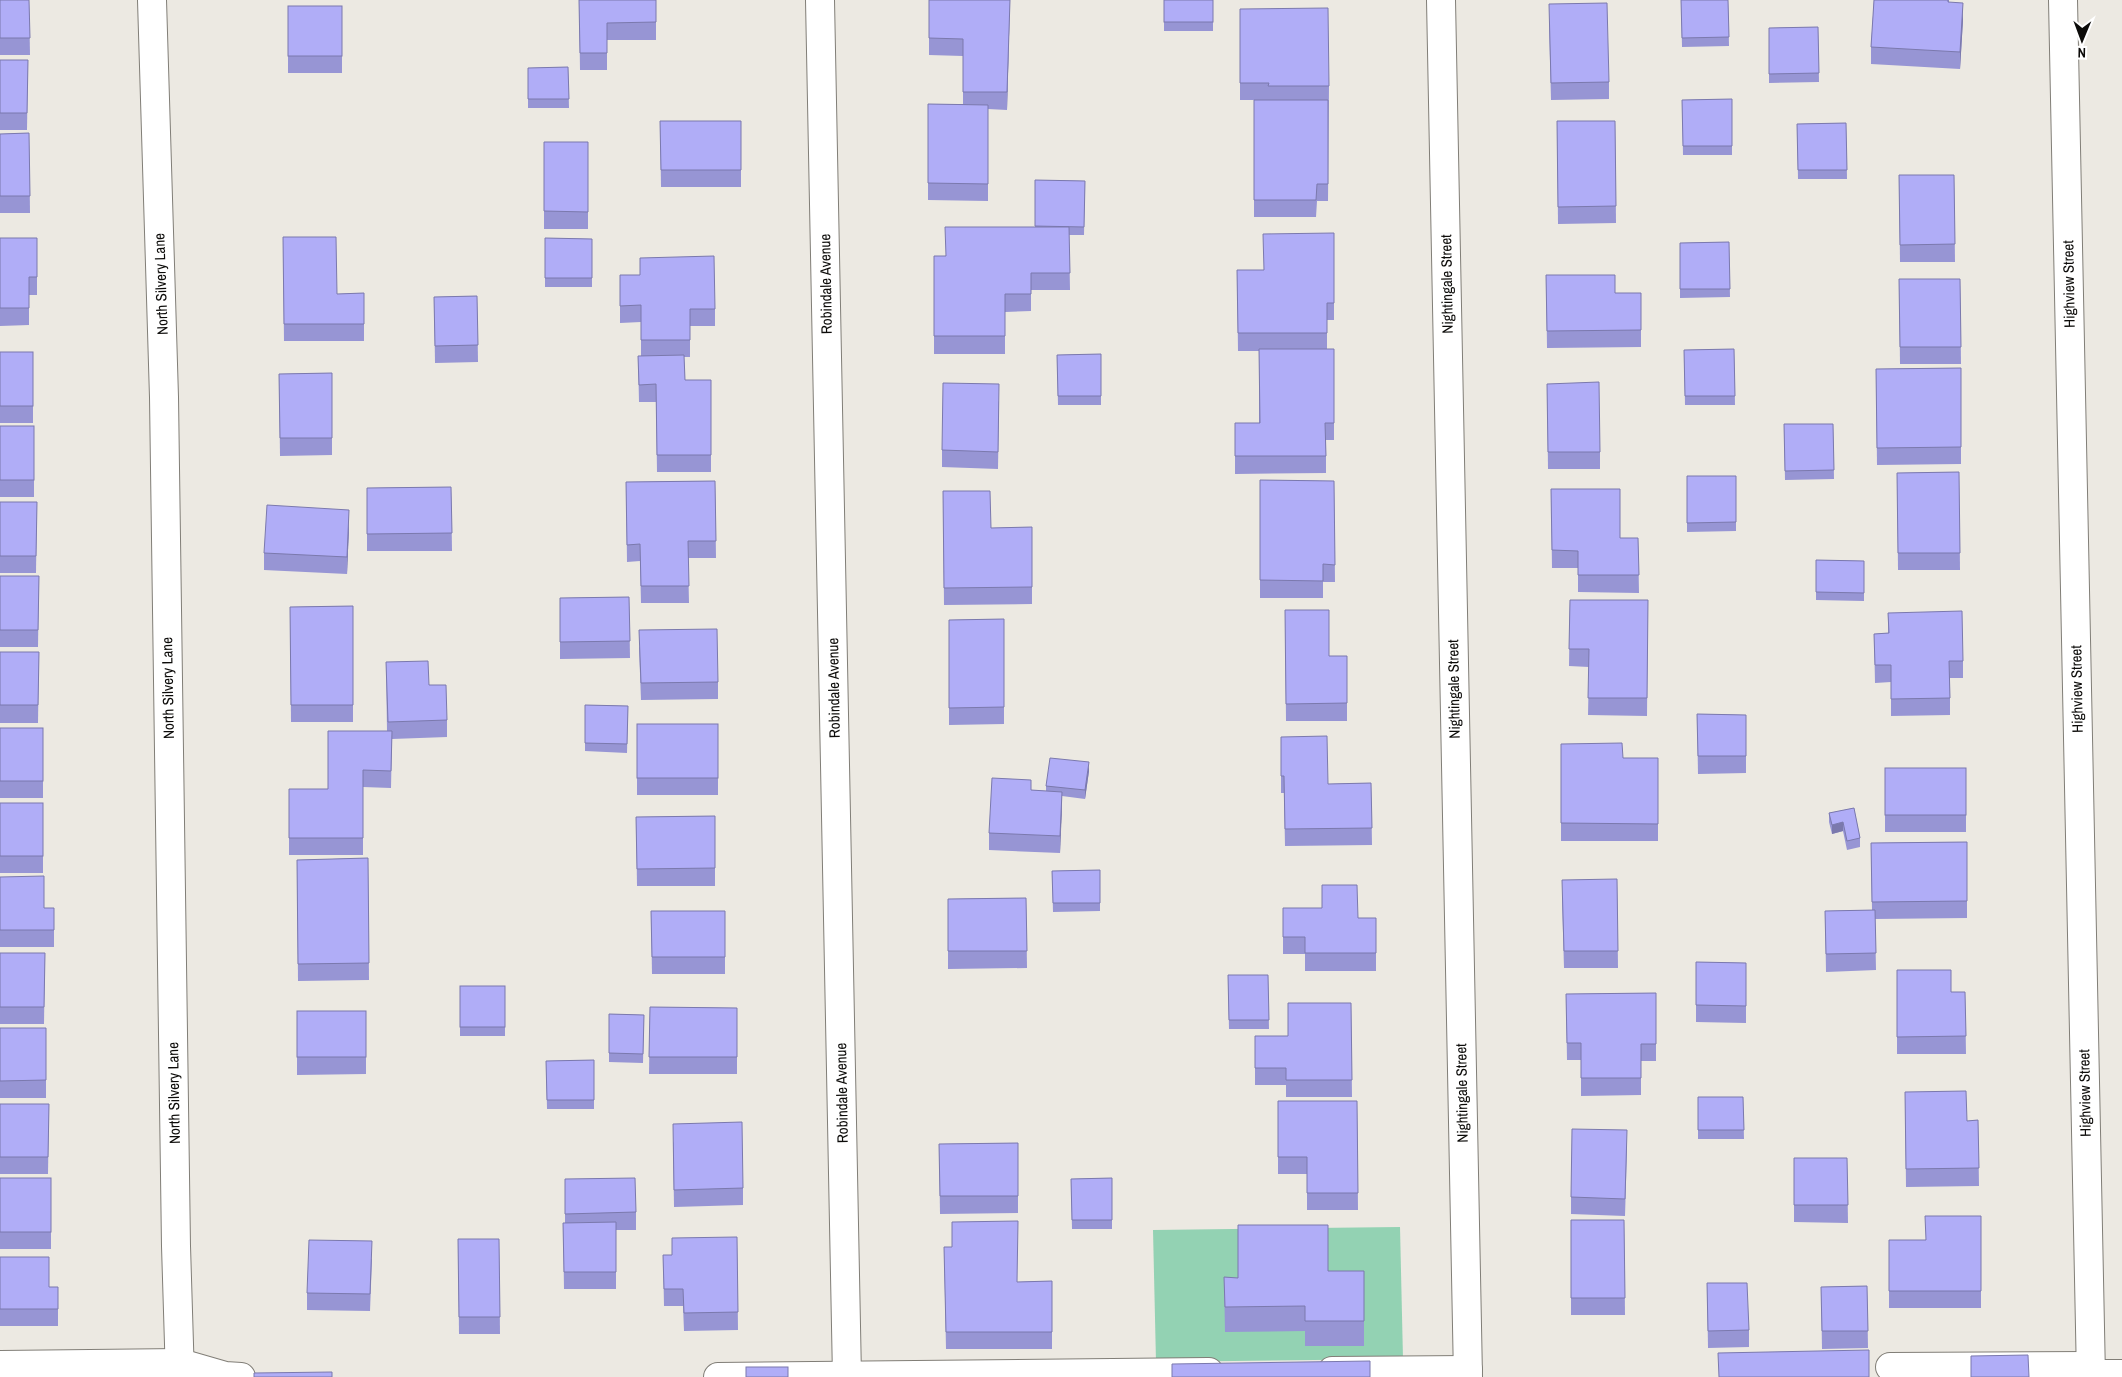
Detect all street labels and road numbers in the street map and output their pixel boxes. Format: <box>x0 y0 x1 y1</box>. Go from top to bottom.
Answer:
street label: North Silvery Lane <box>148 233 173 335</box>
street label: Robindale Avenue <box>814 234 837 334</box>
street label: Nightingale Street <box>1435 234 1458 334</box>
street label: Highview Street <box>2057 239 2080 328</box>
street label: North Silvery Lane <box>156 637 179 739</box>
street label: Robindale Avenue <box>822 638 845 738</box>
street label: Nightingale Street <box>1442 639 1465 739</box>
street label: Highview Street <box>2065 644 2088 733</box>
street label: North Silvery Lane <box>162 1042 185 1144</box>
street label: Robindale Avenue <box>830 1043 853 1143</box>
street label: Nightingale Street <box>1450 1043 1473 1143</box>
street label: Highview Street <box>2073 1048 2096 1137</box>

